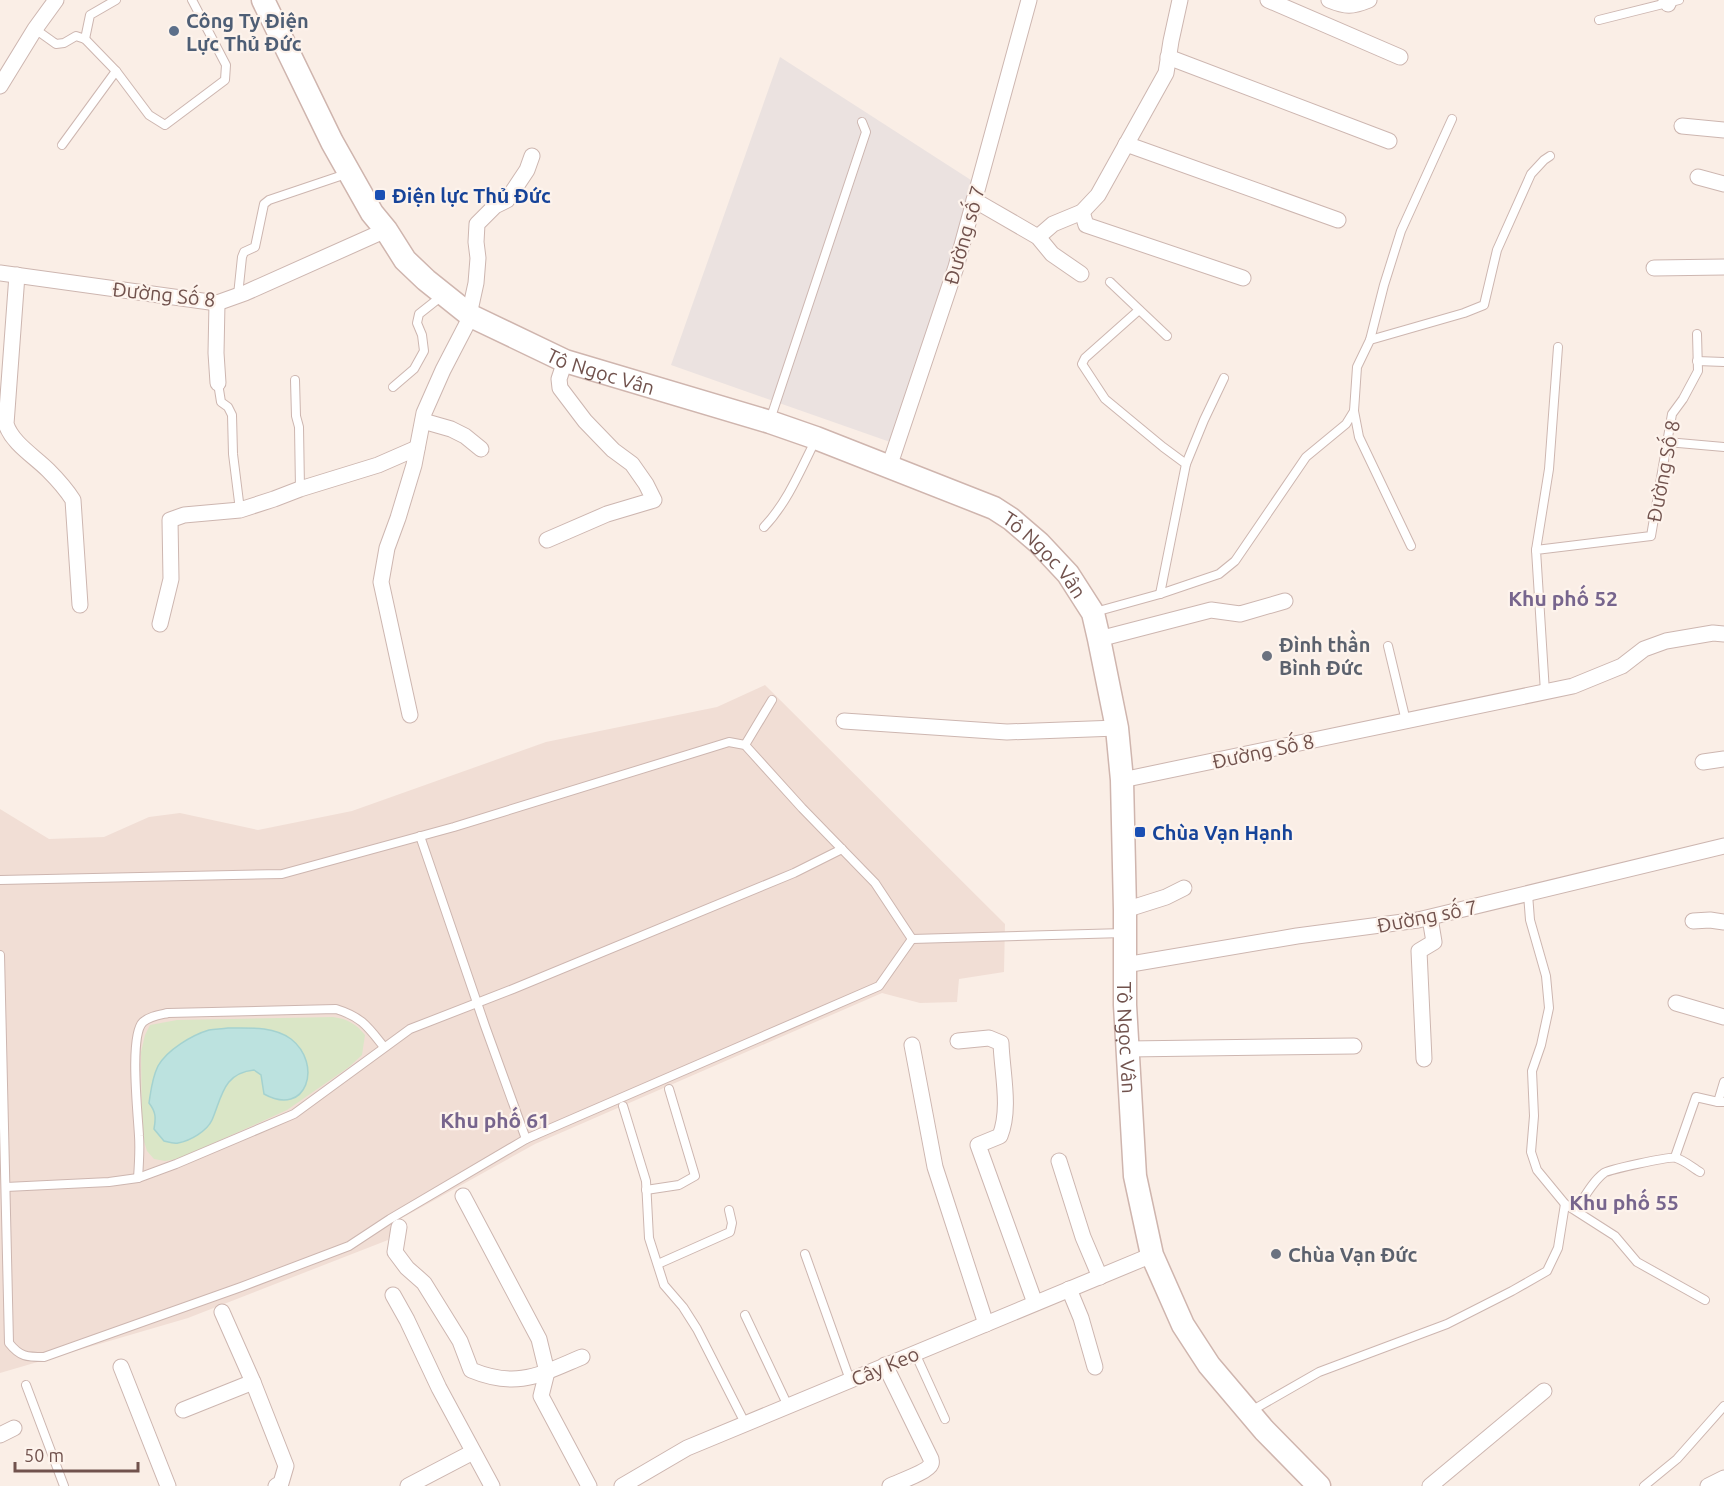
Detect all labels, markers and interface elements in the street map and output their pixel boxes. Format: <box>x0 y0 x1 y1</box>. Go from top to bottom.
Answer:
place label: Công Ty Điện Lực Thủ Đức <box>186 9 309 55</box>
marker: Công Ty Điện Lực Thủ Đức <box>167 24 181 38</box>
street label: Đường số 7 <box>936 182 989 287</box>
place label: Điện lực Thủ Đức <box>392 184 551 207</box>
marker: Điện lực Thủ Đức <box>373 188 387 202</box>
street label: Đường Số 8 <box>111 274 217 311</box>
street label: Tô Ngọc Vân <box>543 343 658 399</box>
street label: Đường Số 8 <box>1639 417 1684 524</box>
street label: Tô Ngọc Vân <box>999 506 1092 602</box>
district label: Khu phố 52 <box>1508 584 1618 610</box>
place label: Đình thần Bình Đức <box>1279 629 1370 679</box>
marker: Đình thần Bình Đức <box>1260 649 1274 663</box>
street label: Đường Số 8 <box>1209 726 1316 773</box>
place label: Chùa Vạn Hạnh <box>1152 821 1293 844</box>
marker: Chùa Vạn Hạnh <box>1133 825 1147 839</box>
street label: Đường số 7 <box>1374 892 1479 937</box>
street label: Tô Ngọc Vân <box>1113 982 1142 1094</box>
district label: Khu phố 61 <box>440 1106 550 1132</box>
district label: Khu phố 55 <box>1569 1188 1679 1214</box>
place label: Chùa Vạn Đức <box>1288 1243 1418 1266</box>
marker: Chùa Vạn Đức <box>1269 1247 1283 1261</box>
street label: Cây Keo <box>848 1341 922 1391</box>
scale bar <box>15 1435 138 1473</box>
text: 50 m <box>24 1445 64 1465</box>

